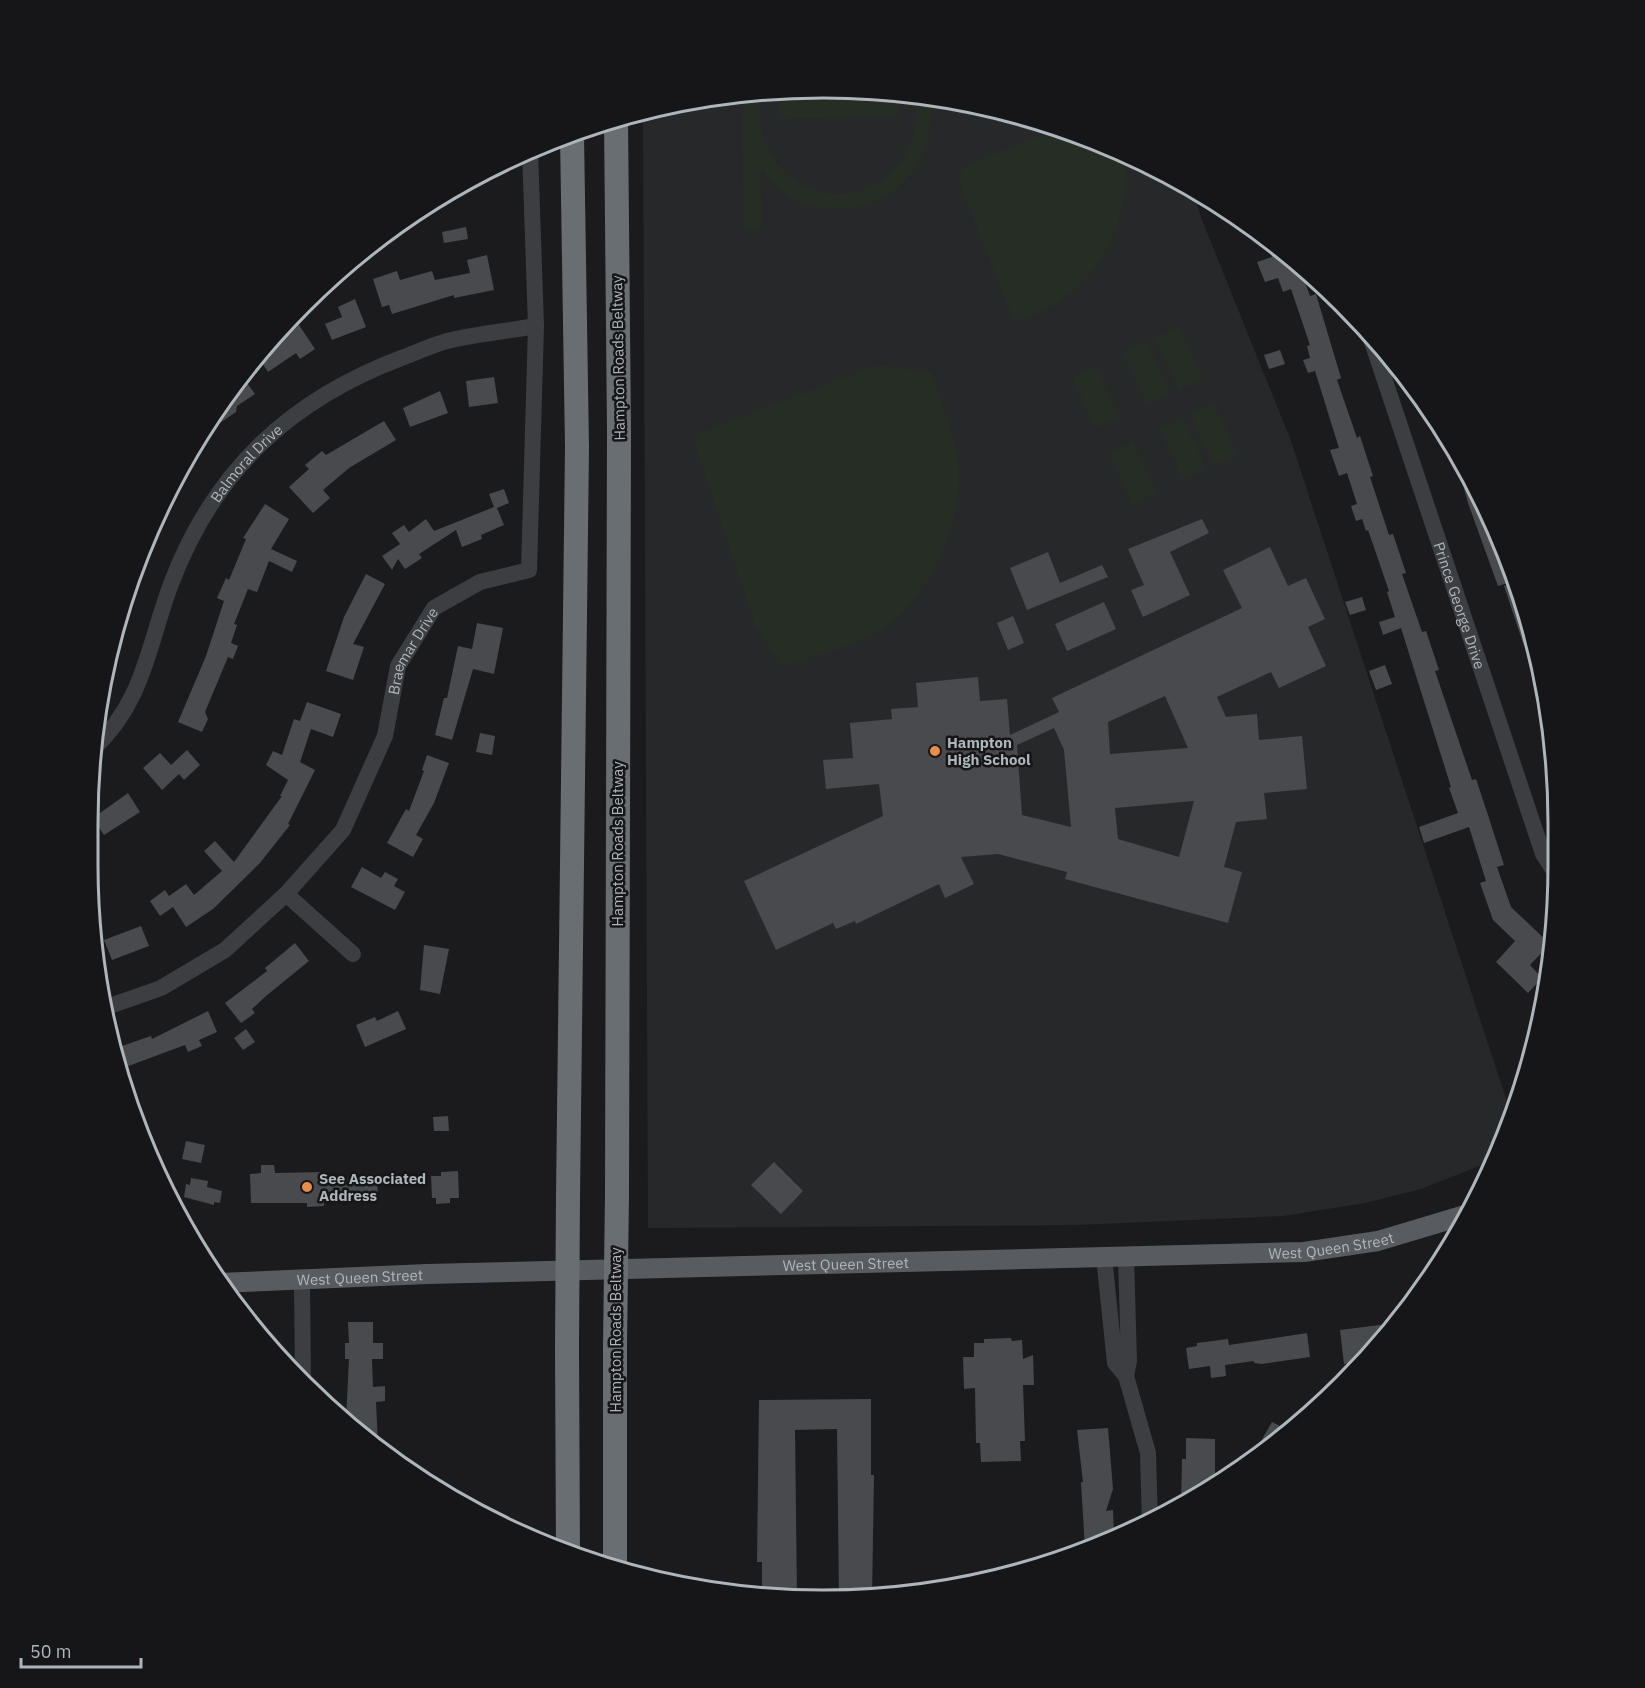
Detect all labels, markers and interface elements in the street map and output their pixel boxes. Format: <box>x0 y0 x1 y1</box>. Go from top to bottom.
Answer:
street label: Hampton Roads Beltway <box>607 275 629 441</box>
street label: Balmoral Drive <box>206 420 286 506</box>
street label: Prince George Drive <box>1430 539 1490 671</box>
street label: Braemar Drive <box>383 604 442 696</box>
place label: Hampton High School <box>947 733 1031 769</box>
marker: Hampton High School <box>928 744 942 758</box>
street label: Hampton Roads Beltway <box>608 761 627 927</box>
place label: See Associated Address <box>319 1169 426 1205</box>
marker: See Associated Address <box>300 1180 314 1194</box>
street label: West Queen Street <box>1268 1227 1396 1262</box>
street label: Hampton Roads Beltway <box>606 1247 625 1413</box>
street label: West Queen Street <box>782 1252 909 1275</box>
street label: West Queen Street <box>296 1265 423 1289</box>
scale bar <box>21 1631 141 1669</box>
text: 50 m <box>30 1640 72 1663</box>

